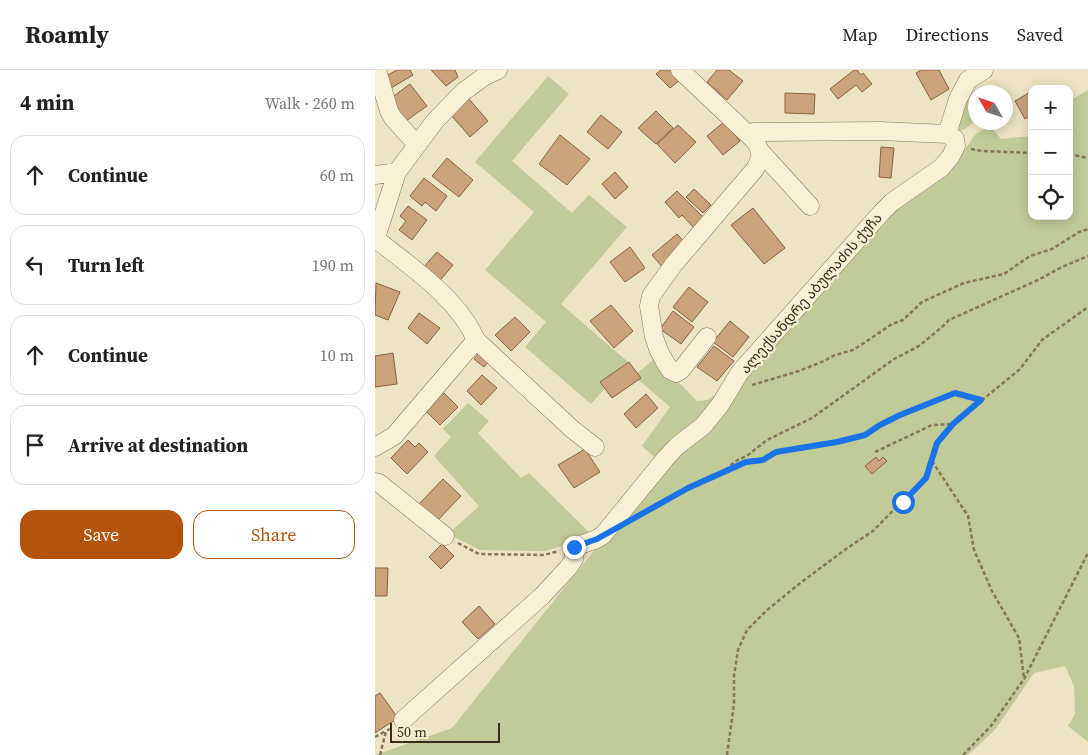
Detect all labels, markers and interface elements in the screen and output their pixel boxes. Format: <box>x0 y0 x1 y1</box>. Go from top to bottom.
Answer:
text: Roamly <box>25 18 109 51</box>
text: Map <box>842 22 878 47</box>
text: Directions <box>906 22 989 47</box>
text: Saved <box>1017 22 1063 47</box>
north arrow <box>968 85 1013 130</box>
map controls <box>1028 85 1073 220</box>
button: + <box>1028 85 1073 130</box>
text: 4 min <box>20 88 75 117</box>
text: Walk · 260 m <box>265 92 355 114</box>
button: − <box>1028 130 1073 175</box>
icon: ahead <box>21 161 49 189</box>
text: Continue <box>68 162 148 188</box>
text: 60 m <box>320 164 354 186</box>
button: locate <box>1028 175 1073 220</box>
street label: ალექსანდრე აბულაძის ქუჩა <box>735 208 887 378</box>
icon: left <box>21 251 49 279</box>
text: Turn left <box>68 252 144 278</box>
text: 190 m <box>312 254 354 276</box>
icon: ahead <box>21 341 49 369</box>
text: Continue <box>68 342 148 368</box>
text: 10 m <box>320 344 354 366</box>
icon: arrive <box>21 431 49 459</box>
text: Arrive at destination <box>68 432 248 458</box>
route start <box>892 491 915 514</box>
button: Save <box>20 510 183 559</box>
button: Share <box>193 510 355 559</box>
route end <box>563 536 586 559</box>
scale bar <box>390 720 500 743</box>
text: 50 m <box>397 722 427 742</box>

